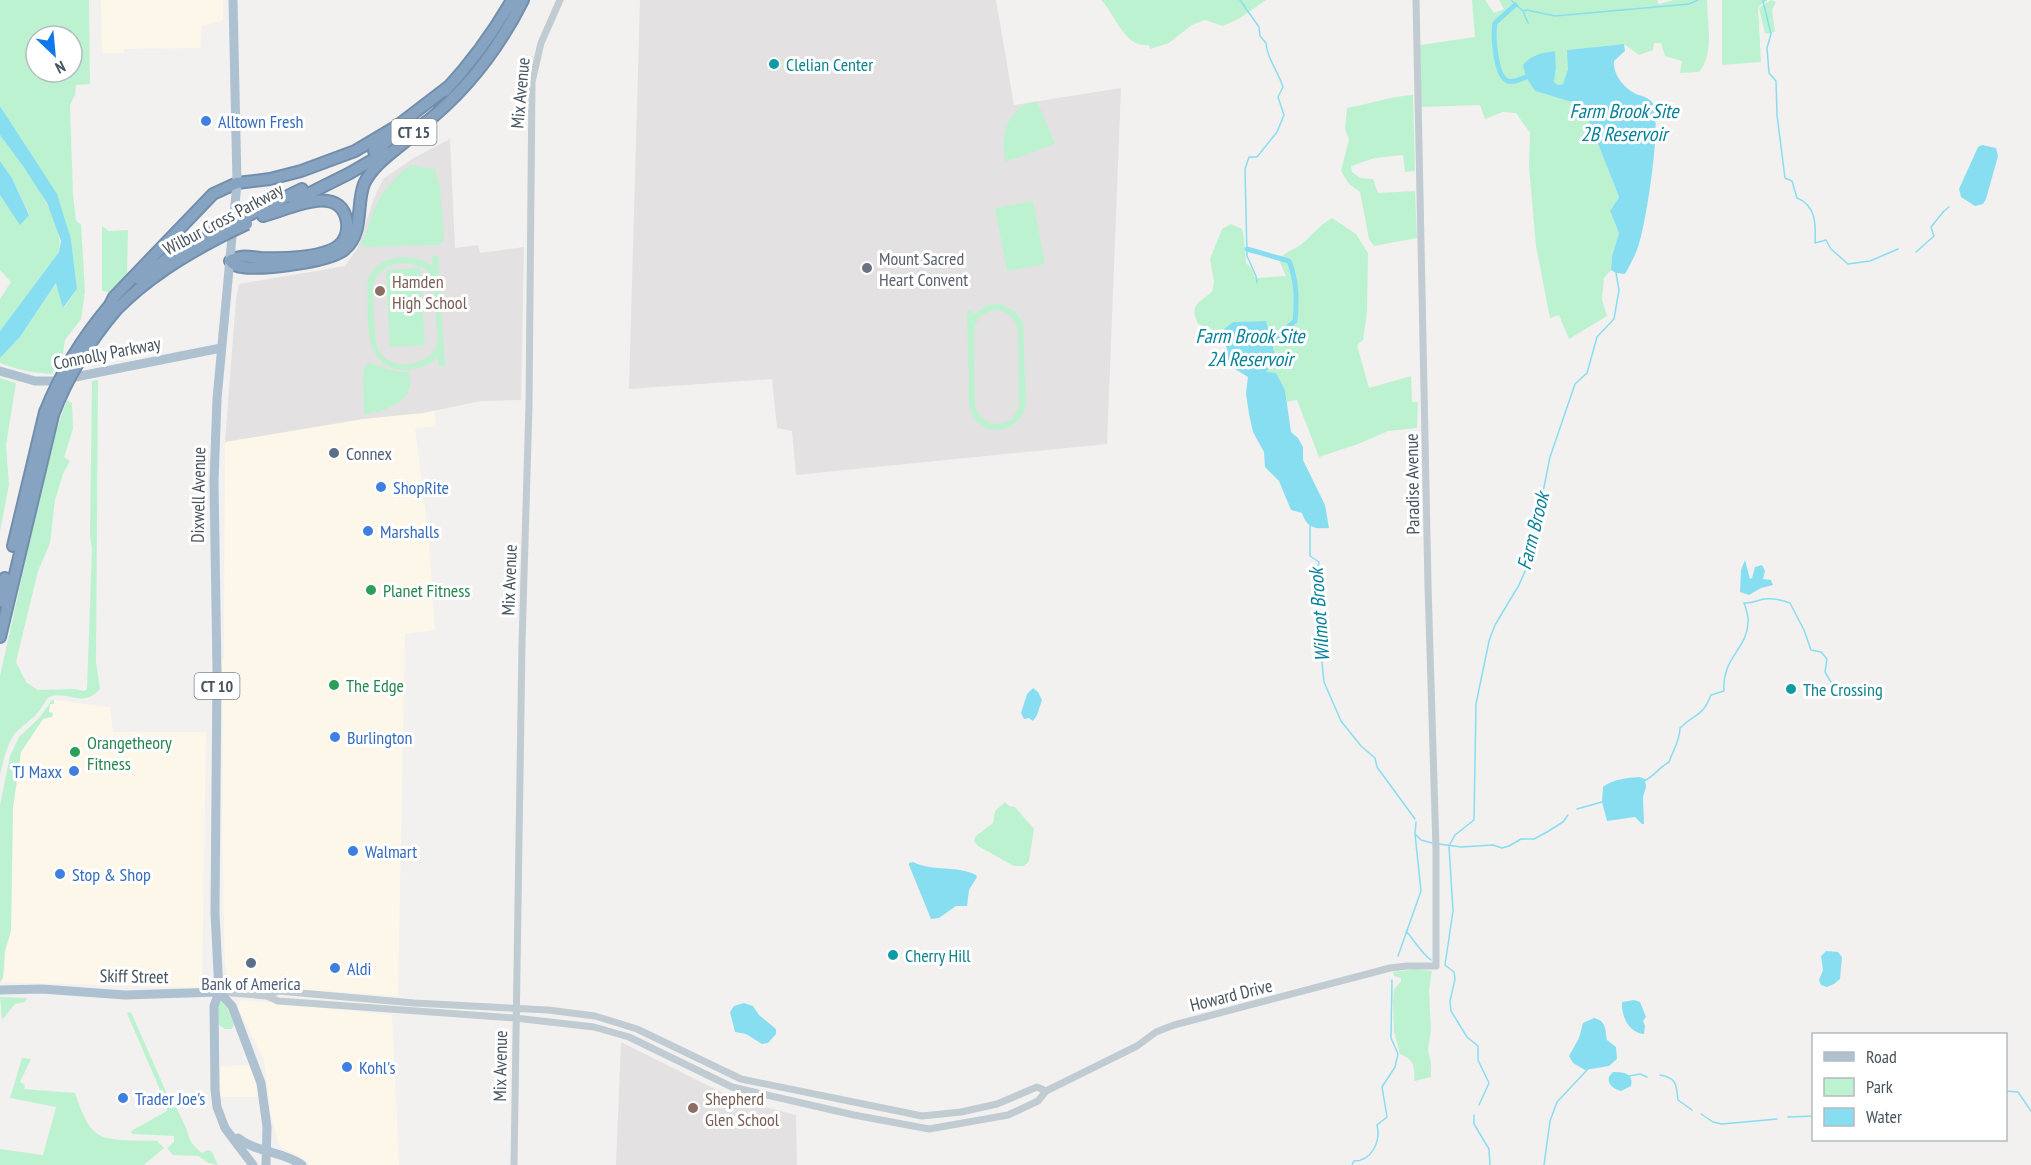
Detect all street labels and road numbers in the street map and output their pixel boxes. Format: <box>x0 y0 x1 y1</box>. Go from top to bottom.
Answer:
street label: Mix Avenue <box>505 57 535 129</box>
road number: CT 15 <box>392 119 436 145</box>
street label: Wilbur Cross Parkway <box>159 178 287 260</box>
street label: Connolly Parkway <box>51 331 163 375</box>
street label: Paradise Avenue <box>1400 433 1424 535</box>
street label: Dixwell Avenue <box>186 447 210 543</box>
street label: Mix Avenue <box>496 544 522 616</box>
road number: CT 10 <box>194 673 240 699</box>
street label: Skiff Street <box>99 964 169 988</box>
street label: Howard Drive <box>1187 974 1275 1016</box>
street label: Mix Avenue <box>488 1030 512 1102</box>

